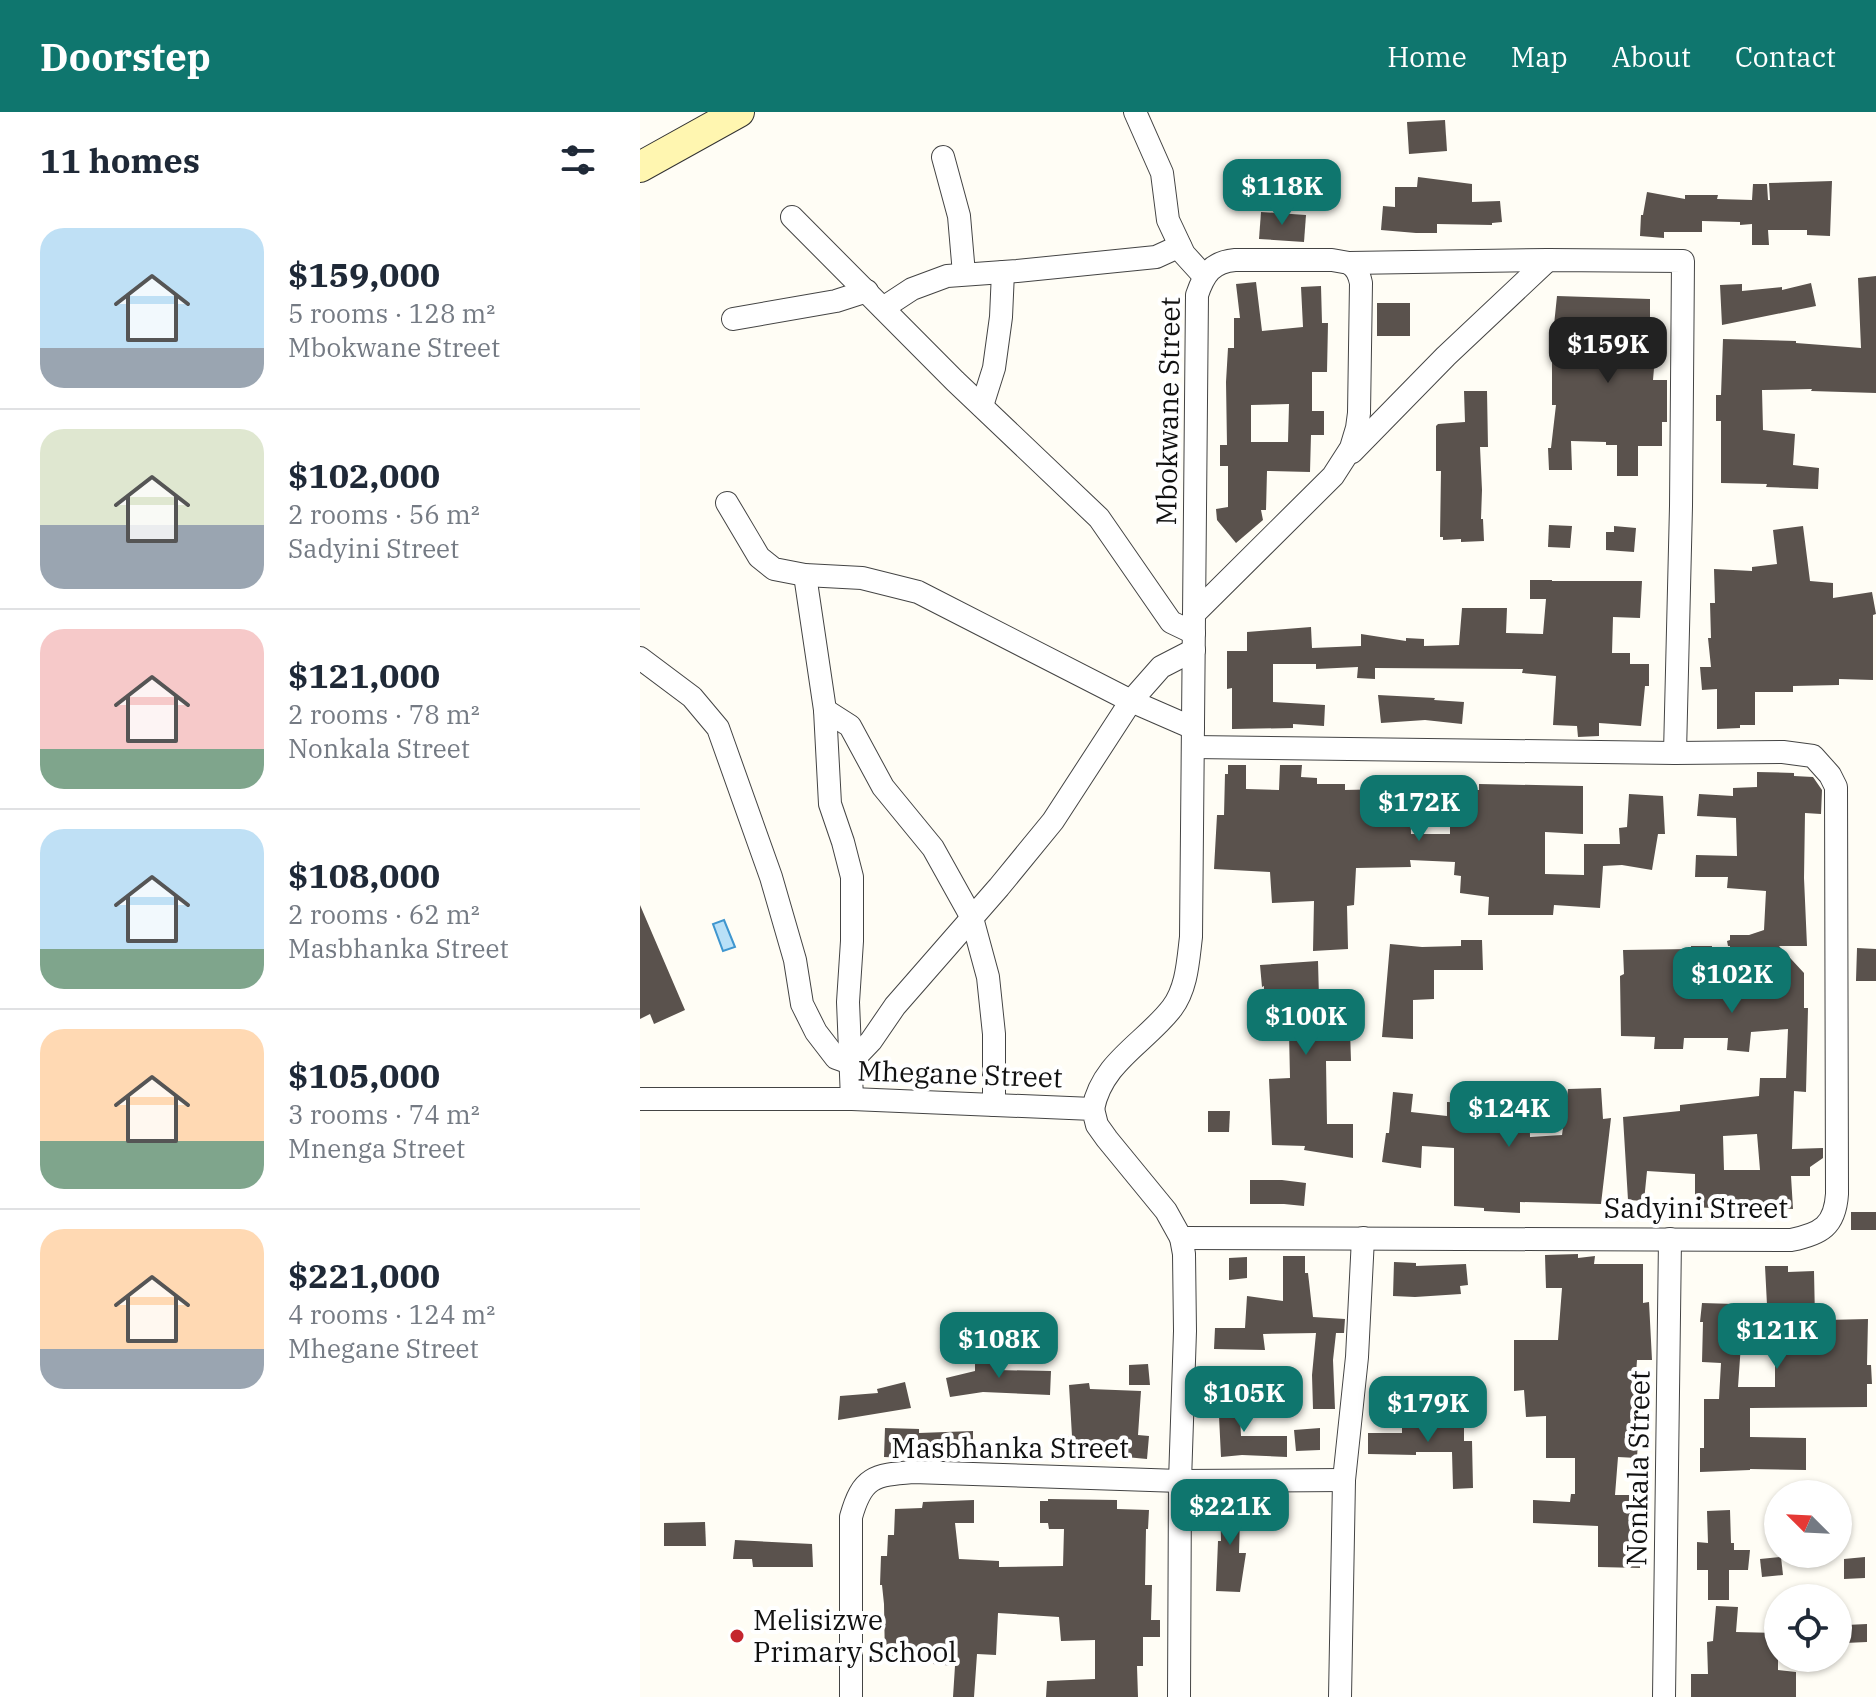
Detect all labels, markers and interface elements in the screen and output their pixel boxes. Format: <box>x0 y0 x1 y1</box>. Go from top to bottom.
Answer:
text: Doorstep <box>40 32 211 81</box>
text: Home <box>1387 38 1467 75</box>
text: Map <box>1511 38 1568 75</box>
text: About <box>1612 38 1691 75</box>
text: Contact <box>1735 38 1836 75</box>
text: 11 homes <box>40 138 200 182</box>
icon: filters <box>556 138 600 182</box>
pin: $118K <box>1226 159 1338 227</box>
text: $118K <box>1241 168 1323 202</box>
text: $159,000 <box>288 252 440 296</box>
icon: home <box>104 260 200 356</box>
text: 5 rooms · 128 m² <box>288 296 495 330</box>
street label: Mbokwane Street <box>1147 296 1188 526</box>
pin: $159K <box>1552 317 1664 385</box>
text: $159K <box>1567 326 1649 360</box>
text: Mbokwane Street <box>288 330 500 364</box>
text: $102,000 <box>288 453 440 497</box>
icon: home <box>104 461 200 557</box>
text: 2 rooms · 56 m² <box>288 497 480 531</box>
text: Sadyini Street <box>288 531 459 565</box>
text: $121,000 <box>288 653 440 697</box>
icon: home <box>104 661 200 757</box>
text: 2 rooms · 78 m² <box>288 697 480 731</box>
text: Nonkala Street <box>288 731 470 765</box>
pin: $172K <box>1363 775 1475 843</box>
text: $172K <box>1378 784 1460 818</box>
text: $108,000 <box>288 853 440 897</box>
icon: home <box>104 861 200 957</box>
text: 2 rooms · 62 m² <box>288 897 480 931</box>
text: Masbhanka Street <box>288 931 509 965</box>
pin: $102K <box>1676 947 1788 1015</box>
text: $102K <box>1691 956 1773 990</box>
pin: $100K <box>1250 989 1362 1057</box>
text: $100K <box>1265 998 1347 1032</box>
street label: Mhegane Street <box>857 1051 1063 1096</box>
text: $105,000 <box>288 1053 440 1097</box>
icon: home <box>104 1061 200 1157</box>
pin: $124K <box>1453 1081 1565 1149</box>
text: $124K <box>1468 1090 1550 1124</box>
text: 3 rooms · 74 m² <box>288 1097 480 1131</box>
text: Mnenga Street <box>288 1131 465 1165</box>
street label: Sadyini Street <box>1604 1189 1788 1226</box>
text: $221,000 <box>288 1253 440 1297</box>
icon: home <box>104 1261 200 1357</box>
text: 4 rooms · 124 m² <box>288 1297 495 1331</box>
pin: $121K <box>1721 1303 1833 1371</box>
pin: $108K <box>943 1312 1055 1380</box>
text: $121K <box>1736 1312 1818 1346</box>
text: $108K <box>958 1321 1040 1355</box>
text: Mhegane Street <box>288 1331 479 1365</box>
pin: $105K <box>1188 1366 1300 1434</box>
street label: Nonkala Street <box>1617 1370 1658 1566</box>
text: $105K <box>1203 1375 1285 1409</box>
pin: $179K <box>1372 1376 1484 1444</box>
text: $179K <box>1387 1385 1469 1419</box>
street label: Masbhanka Street <box>891 1429 1129 1466</box>
pin: $221K <box>1174 1479 1286 1547</box>
north arrow <box>1764 1480 1852 1568</box>
map controls <box>1764 1480 1852 1672</box>
text: $221K <box>1189 1488 1271 1522</box>
button: locate <box>1764 1584 1852 1672</box>
place label: Melisizwe Primary School <box>753 1601 957 1670</box>
marker: Melisizwe Primary School <box>728 1627 746 1645</box>

